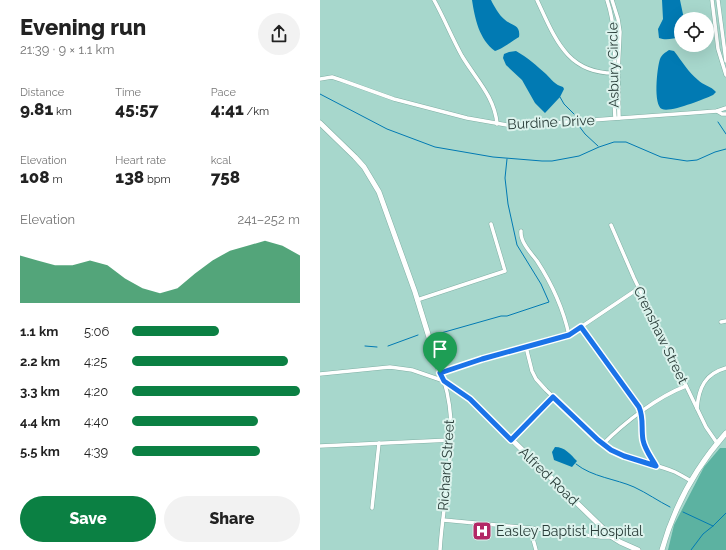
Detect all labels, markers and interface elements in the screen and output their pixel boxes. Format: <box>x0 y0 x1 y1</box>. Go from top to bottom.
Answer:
map controls <box>674 12 714 52</box>
button: locate <box>674 12 714 52</box>
button: share <box>258 13 300 55</box>
text: Evening run <box>20 14 146 40</box>
street label: Asbury Circle <box>604 22 622 108</box>
text: 21:39 · 9 × 1.1 km <box>20 42 114 57</box>
text: Distance <box>20 86 64 99</box>
text: Time <box>115 86 141 99</box>
text: Pace <box>211 86 236 99</box>
text: 9.81 <box>20 99 53 119</box>
text: 45:57 <box>115 99 159 119</box>
text: 4:41 <box>211 99 244 119</box>
text: km <box>53 105 72 118</box>
text: /km <box>244 105 269 118</box>
street label: Burdine Drive <box>507 112 595 132</box>
text: Elevation <box>20 154 67 167</box>
text: Heart rate <box>115 154 166 167</box>
text: kcal <box>211 154 231 167</box>
text: 108 <box>20 167 50 187</box>
text: 138 <box>115 167 144 187</box>
text: 758 <box>211 167 240 187</box>
text: m <box>50 173 63 186</box>
text: bpm <box>144 173 171 186</box>
text: Elevation <box>20 212 75 227</box>
text: 241–252 m <box>237 212 300 227</box>
street label: Crenshaw Street <box>630 284 692 387</box>
text: 1.1 km <box>20 324 58 339</box>
text: 5:06 <box>84 324 109 339</box>
pin <box>423 332 457 373</box>
icon: arrive <box>429 338 451 360</box>
text: 2.2 km <box>20 354 60 369</box>
text: 4:25 <box>84 354 107 369</box>
text: 3.3 km <box>20 384 60 399</box>
text: 4:20 <box>84 384 108 399</box>
text: 4.4 km <box>20 414 60 429</box>
text: 4:40 <box>84 414 109 429</box>
street label: Richard Street <box>435 419 457 511</box>
text: 5.5 km <box>20 444 60 459</box>
text: 4:39 <box>84 444 108 459</box>
street label: Alfred Road <box>516 444 582 508</box>
button: Save <box>20 496 156 542</box>
button: Share <box>164 496 300 542</box>
hospital icon: Easley Baptist Hospital <box>471 520 493 542</box>
place label: Easley Baptist Hospital <box>496 523 643 539</box>

